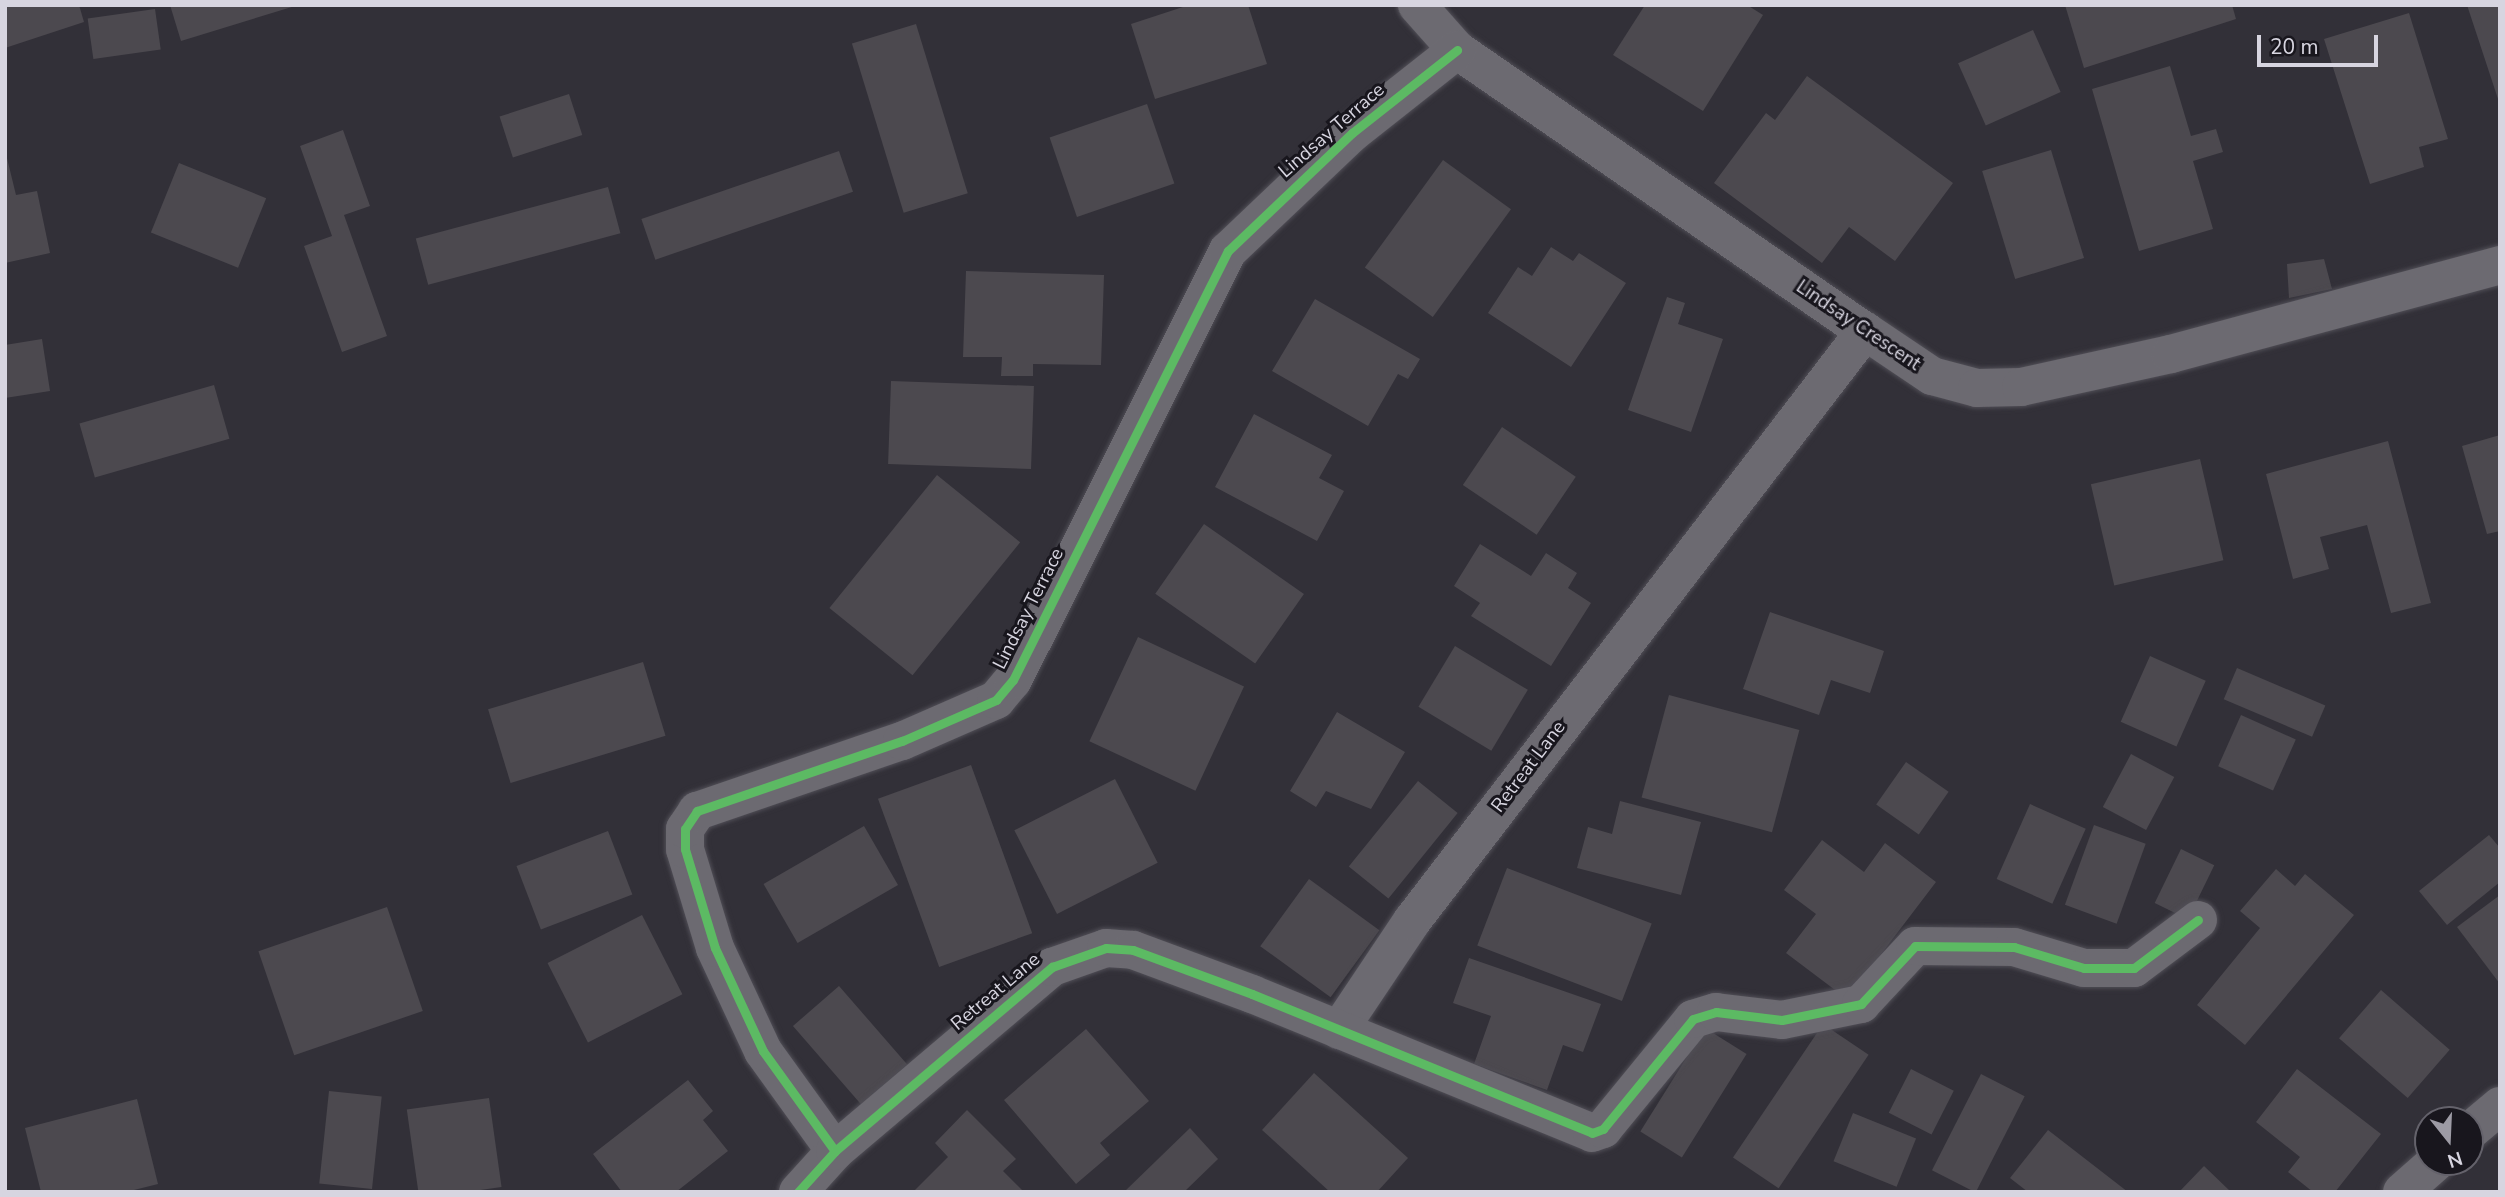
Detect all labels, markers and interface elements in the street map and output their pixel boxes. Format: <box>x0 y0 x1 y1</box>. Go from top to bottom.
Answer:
scale bar <box>2260 21 2381 65</box>
text: 20 m <box>2270 33 2319 61</box>
street label: Lindsay Terrace <box>1274 79 1390 183</box>
street label: Lindsay Crescent <box>1791 276 1925 376</box>
street label: Lindsay Terrace <box>989 545 1069 673</box>
street label: Retreat Lane <box>1487 717 1571 817</box>
street label: Retreat Lane <box>947 948 1045 1036</box>
north arrow <box>2414 1106 2484 1176</box>
text: N <box>2444 1145 2466 1174</box>

